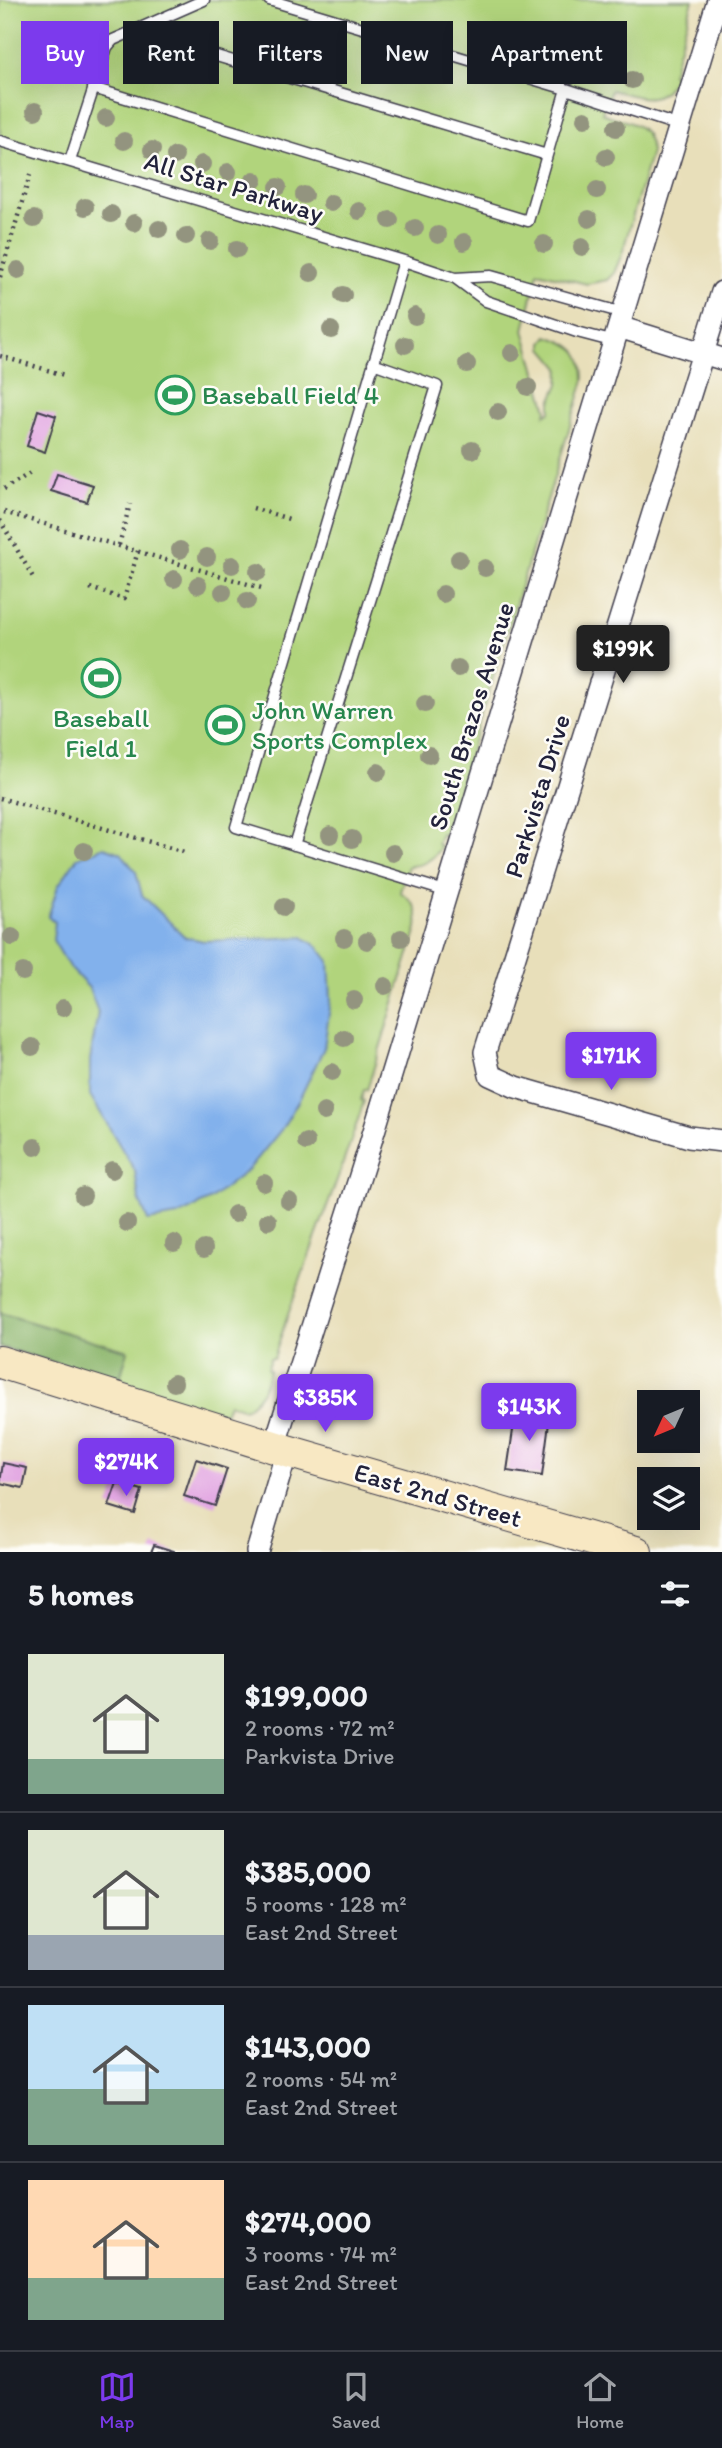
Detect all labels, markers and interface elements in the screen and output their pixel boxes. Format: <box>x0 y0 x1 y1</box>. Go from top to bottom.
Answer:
chip: Buy <box>21 21 109 84</box>
chip: Rent <box>123 21 219 84</box>
chip: Filters <box>233 21 347 84</box>
chip: New <box>361 21 453 84</box>
chip: Apartment <box>467 21 627 84</box>
street label: All Star Parkway <box>141 145 327 229</box>
sports icon: Baseball Field 4 <box>154 374 196 416</box>
place label: Baseball Field 4 <box>202 379 380 411</box>
street label: South Brazos Avenue <box>421 598 521 834</box>
pin: $199K <box>574 626 672 685</box>
text: $199K <box>592 634 654 662</box>
sports icon: Baseball Field 1 <box>80 657 122 699</box>
place label: John Warren Sports Complex <box>252 694 427 756</box>
place label: Baseball Field 1 <box>53 702 149 764</box>
sports icon: John Warren Sports Complex <box>204 704 246 746</box>
street label: Parkvista Drive <box>497 710 577 882</box>
pin: $171K <box>562 1032 660 1092</box>
text: $171K <box>581 1041 641 1069</box>
pin: $385K <box>276 1374 374 1434</box>
text: $385K <box>293 1383 357 1411</box>
pin: $143K <box>480 1384 578 1443</box>
north arrow <box>637 1390 700 1452</box>
map controls <box>637 1390 700 1530</box>
text: $143K <box>497 1392 561 1420</box>
pin: $274K <box>77 1438 175 1498</box>
text: $274K <box>94 1447 158 1475</box>
street label: East 2nd Street <box>351 1456 526 1534</box>
button: layers <box>637 1467 700 1530</box>
icon: filters <box>656 1575 694 1613</box>
text: 5 homes <box>28 1576 134 1613</box>
text: $199,000 <box>245 1677 368 1714</box>
icon: home <box>84 1682 168 1766</box>
text: 2 rooms · 72 m² <box>245 1714 395 1742</box>
text: Parkvista Drive <box>245 1742 395 1770</box>
text: $385,000 <box>245 1853 371 1890</box>
icon: home <box>84 1858 168 1942</box>
text: 5 rooms · 128 m² <box>245 1890 407 1918</box>
text: East 2nd Street <box>245 1918 398 1946</box>
text: $143,000 <box>245 2028 371 2065</box>
icon: home <box>84 2033 168 2117</box>
text: 2 rooms · 54 m² <box>245 2065 397 2093</box>
text: East 2nd Street <box>245 2093 398 2121</box>
text: $274,000 <box>245 2203 371 2240</box>
icon: home <box>84 2208 168 2292</box>
text: 3 rooms · 74 m² <box>245 2240 397 2268</box>
text: East 2nd Street <box>245 2268 398 2296</box>
tab: Map <box>98 2368 136 2433</box>
tab: Saved <box>332 2368 380 2433</box>
tab: Home <box>576 2368 624 2433</box>

